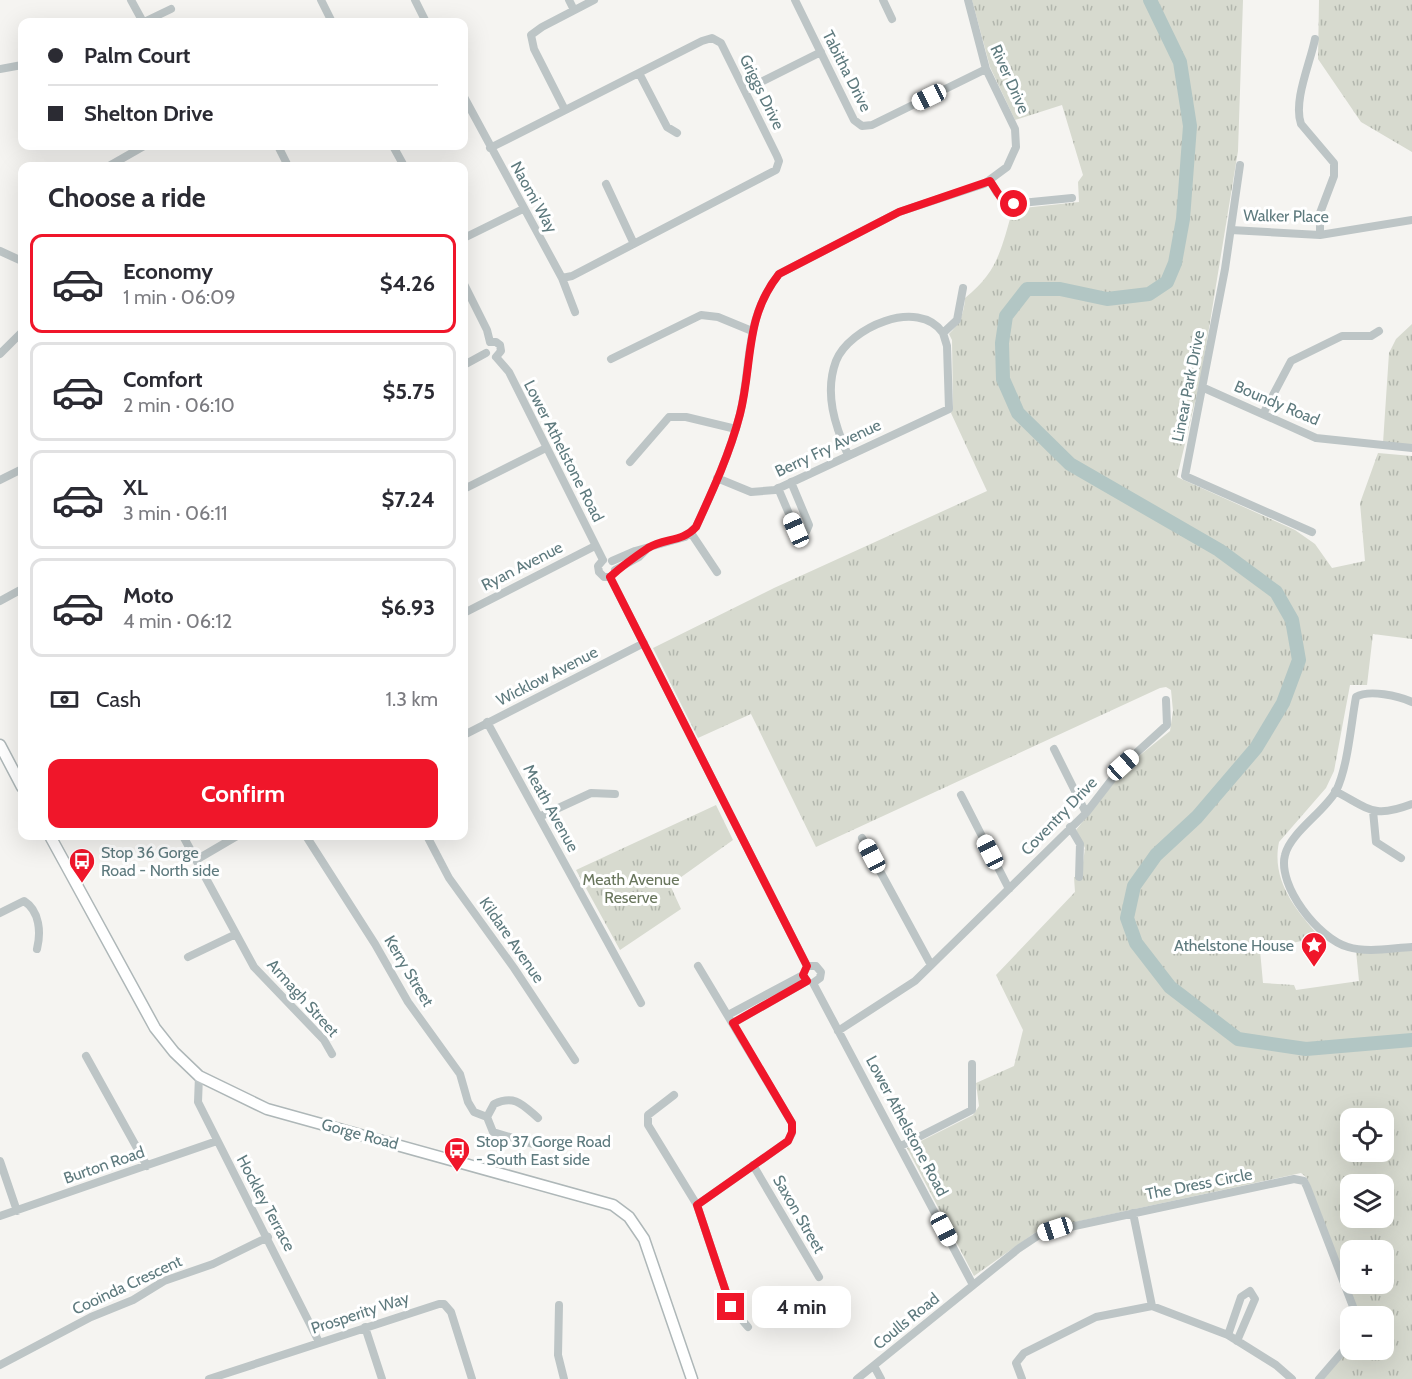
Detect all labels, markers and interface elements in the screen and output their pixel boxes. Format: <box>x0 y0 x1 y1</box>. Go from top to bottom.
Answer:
street label: Tabitha Drive <box>818 27 876 115</box>
text: Palm Court <box>84 42 190 69</box>
street label: River Drive <box>986 42 1034 116</box>
street label: Griggs Drive <box>736 51 788 133</box>
car <box>909 81 949 113</box>
text: Shelton Drive <box>84 100 213 127</box>
street label: Naomi Way <box>507 158 561 236</box>
text: Choose a ride <box>48 181 206 214</box>
route start <box>1000 190 1027 217</box>
street label: Walker Place <box>1243 206 1329 226</box>
icon: car <box>51 257 105 311</box>
text: Economy <box>123 258 213 285</box>
text: $4.26 <box>380 270 435 297</box>
text: 1 min · 06:09 <box>123 285 236 309</box>
street label: Linear Park Drive <box>1168 329 1208 443</box>
icon: car <box>51 365 105 419</box>
text: Comfort <box>123 366 202 393</box>
street label: Boundy Road <box>1231 376 1323 430</box>
street label: Lower Athelstone Road <box>520 377 608 525</box>
text: $5.75 <box>383 378 435 405</box>
text: 2 min · 06:10 <box>123 393 235 417</box>
street label: Berry Fry Avenue <box>772 415 884 481</box>
icon: car <box>51 473 105 527</box>
text: XL <box>123 474 148 501</box>
text: $7.24 <box>382 486 435 513</box>
text: 3 min · 06:11 <box>123 501 228 525</box>
car <box>780 510 812 550</box>
street label: Ryan Avenue <box>478 537 566 595</box>
icon: car <box>51 581 105 635</box>
text: Moto <box>123 582 174 609</box>
text: $6.93 <box>381 594 435 621</box>
text: 4 min · 06:12 <box>123 609 232 633</box>
street label: Wicklow Avenue <box>493 642 601 710</box>
icon: cash <box>48 683 81 716</box>
text: Cash <box>96 686 141 713</box>
text: 1.3 km <box>386 687 438 711</box>
car <box>1104 746 1142 784</box>
button: Confirm <box>48 759 438 828</box>
street label: Meath Avenue <box>519 761 583 855</box>
street label: Coventry Drive <box>1017 773 1101 859</box>
car <box>974 832 1006 872</box>
car <box>856 836 888 876</box>
place label: Stop 36 Gorge Road - North side <box>101 843 219 880</box>
bus stop icon: Stop 36 Gorge Road - North side <box>67 846 97 884</box>
park label: Meath Avenue Reserve <box>583 870 679 907</box>
street label: Kildare Avenue <box>475 893 549 987</box>
place icon: Athelstone House <box>1299 930 1329 968</box>
street label: Kerry Street <box>380 932 438 1011</box>
place label: Athelstone House <box>1174 936 1294 955</box>
street label: Armagh Street <box>263 955 343 1041</box>
street label: Lower Athelstone Road <box>862 1052 952 1200</box>
map controls <box>1340 1108 1394 1360</box>
button: locate <box>1340 1108 1394 1162</box>
street label: Gorge Road <box>319 1115 401 1153</box>
place label: Stop 37 Gorge Road - South East side <box>476 1132 611 1169</box>
bus stop icon: Stop 37 Gorge Road - South East side <box>442 1135 472 1173</box>
street label: Burton Road <box>61 1142 147 1188</box>
street label: Hockley Terrace <box>233 1152 299 1254</box>
street label: The Dress Circle <box>1144 1164 1254 1204</box>
street label: Saxon Street <box>769 1172 829 1257</box>
button: layers <box>1340 1174 1394 1228</box>
car <box>928 1209 960 1249</box>
car <box>1035 1215 1075 1243</box>
button: + <box>1340 1240 1394 1294</box>
street label: Cooinda Crescent <box>69 1251 185 1319</box>
callout: 4 min <box>752 1286 851 1328</box>
street label: Prosperity Way <box>309 1288 411 1338</box>
street label: Coulls Road <box>869 1289 943 1353</box>
route end <box>717 1293 744 1320</box>
text: 4 min <box>776 1295 827 1319</box>
button: − <box>1340 1306 1394 1360</box>

